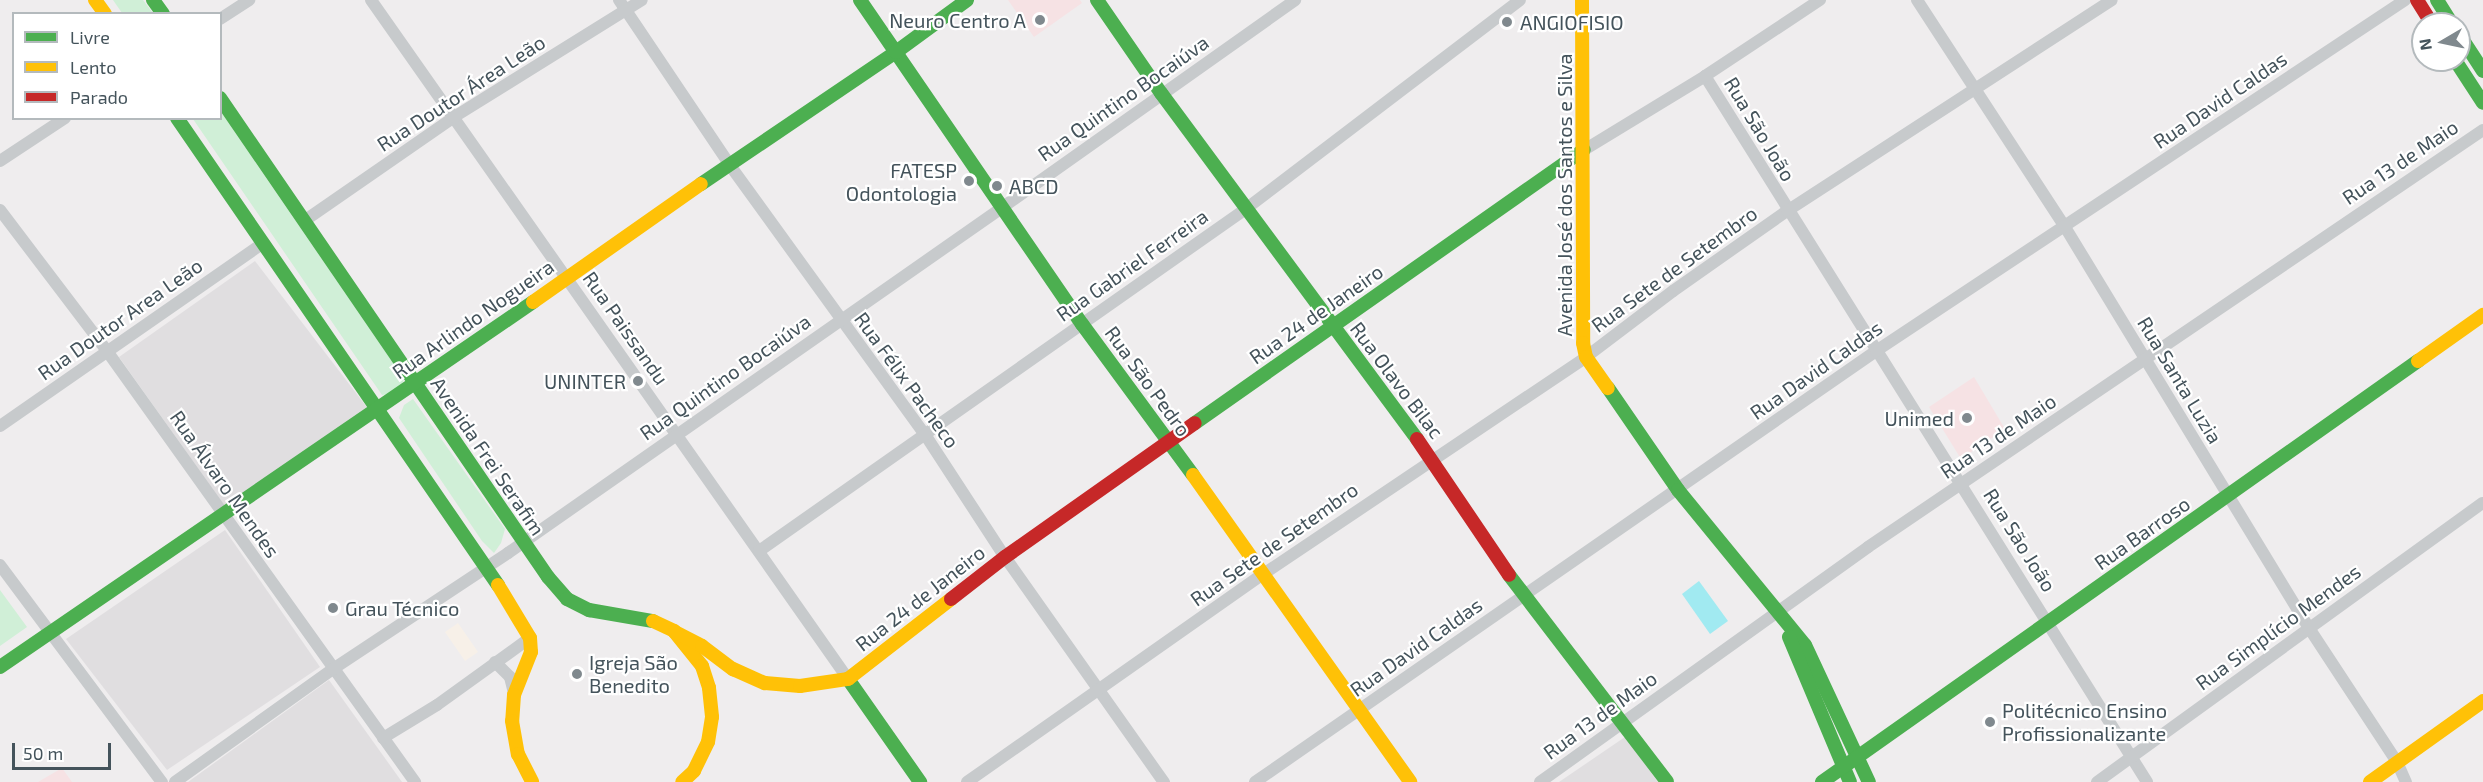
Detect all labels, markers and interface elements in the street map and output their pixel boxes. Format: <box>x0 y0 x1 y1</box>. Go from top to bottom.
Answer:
place label: Neuro Centro A <box>889 8 1026 32</box>
place label: ANGIOFISIO <box>1520 10 1624 34</box>
marker: Neuro Centro A <box>1031 11 1049 29</box>
legend <box>12 12 222 120</box>
north arrow <box>2411 12 2471 72</box>
marker: ANGIOFISIO <box>1498 13 1516 31</box>
text: Livre <box>70 26 110 48</box>
street label: Rua Doutor Área Leão <box>372 29 550 157</box>
street label: Rua Quintino Bocaiúva <box>1033 30 1213 166</box>
text: N <box>2414 37 2435 52</box>
street label: Rua David Caldas <box>2149 46 2291 154</box>
street label: Avenida José dos Santos e Silva <box>1552 53 1576 337</box>
text: Lento <box>70 56 116 78</box>
street label: Rua São João <box>1719 72 1801 186</box>
text: Parado <box>70 86 128 108</box>
street label: Rua 13 de Maio <box>2338 115 2462 209</box>
place label: FATESP Odontologia <box>846 158 957 205</box>
marker: FATESP Odontologia <box>962 174 976 188</box>
place label: ABCD <box>1009 174 1059 198</box>
marker: ABCD <box>990 179 1004 193</box>
street label: Rua Sete de Setembro <box>1586 201 1762 337</box>
street label: Rua Gabriel Ferreira <box>1051 204 1213 326</box>
street label: Rua Doutor Area Leão <box>33 253 207 385</box>
street label: Rua Arlindo Nogueira <box>387 254 559 384</box>
street label: Rua 24 de Janeiro <box>1244 259 1388 369</box>
street label: Rua Paissandu <box>578 267 674 389</box>
street label: Rua Félix Pacheco <box>850 307 964 453</box>
street label: Rua Quintino Bocaiúva <box>635 309 815 445</box>
street label: Rua Santa Luzia <box>2133 312 2227 448</box>
street label: Rua David Caldas <box>1745 315 1887 425</box>
street label: Rua Olavo Bilac <box>1345 317 1449 443</box>
street label: Rua São Pedro <box>1100 321 1196 441</box>
place label: UNINTER <box>544 369 626 393</box>
street label: Avenida Frei Serafim <box>426 372 550 540</box>
marker: UNINTER <box>631 374 645 388</box>
street label: Rua 13 de Maio <box>1936 389 2060 483</box>
street label: Rua Álvaro Mendes <box>165 406 285 562</box>
place label: Unimed <box>1884 406 1954 430</box>
marker: Unimed <box>1958 409 1976 427</box>
street label: Rua Sete de Setembro <box>1186 477 1362 611</box>
street label: Rua São João <box>1979 484 2061 596</box>
street label: Rua Barroso <box>2090 491 2194 575</box>
street label: Rua 24 de Janeiro <box>850 540 990 656</box>
street label: Rua Simplício Mendes <box>2191 559 2365 695</box>
street label: Rua David Caldas <box>1345 592 1487 702</box>
place label: Grau Técnico <box>345 596 460 620</box>
marker: Grau Técnico <box>326 601 340 615</box>
place label: Igreja São Benedito <box>589 650 678 697</box>
street label: Rua 13 de Maio <box>1539 666 1661 764</box>
marker: Igreja São Benedito <box>570 667 584 681</box>
place label: Politécnico Ensino Profissionalizante <box>2002 698 2167 745</box>
marker: Politécnico Ensino Profissionalizante <box>1983 715 1997 729</box>
scale bar <box>15 731 114 769</box>
text: 50 m <box>23 742 63 764</box>

